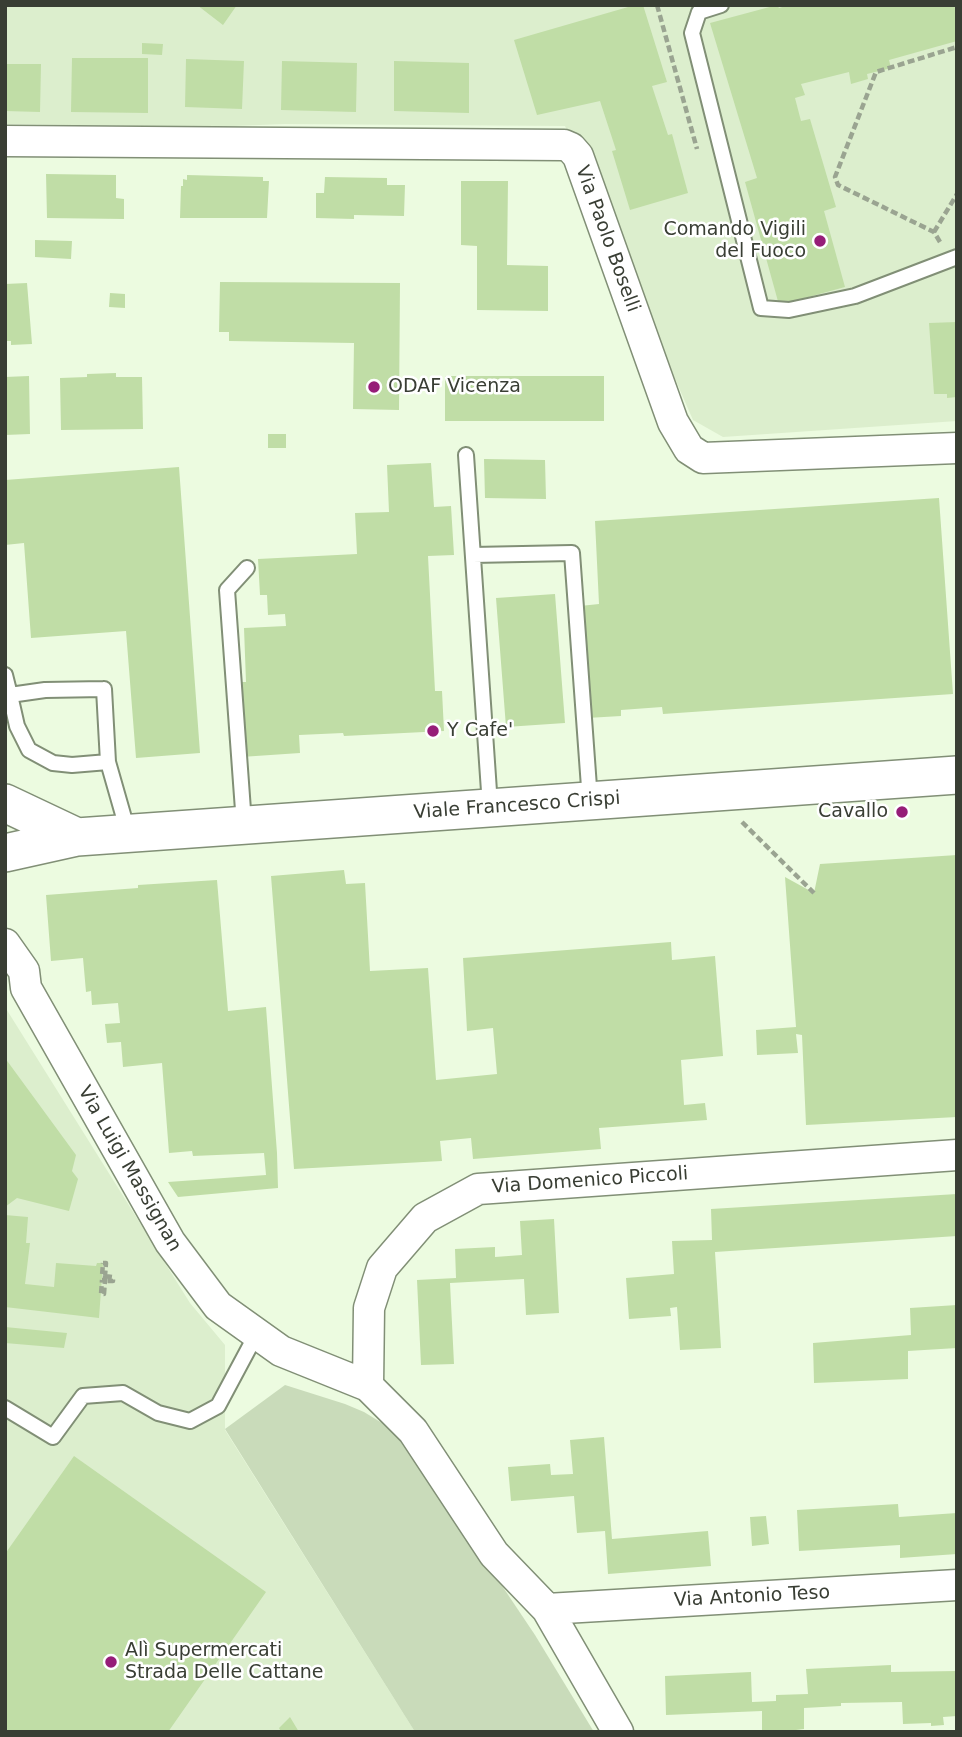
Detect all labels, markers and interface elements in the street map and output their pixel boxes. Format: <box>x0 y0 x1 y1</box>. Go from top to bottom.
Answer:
street label: Via Paolo Boselli <box>570 163 644 315</box>
place label: Comando Vigili del Fuoco <box>663 219 806 263</box>
marker: Comando Vigili del Fuoco <box>812 233 828 249</box>
place label: ODAF Vicenza <box>388 376 521 398</box>
marker: ODAF Vicenza <box>366 379 382 395</box>
place label: Y Cafe' <box>447 720 513 742</box>
marker: Y Cafe' <box>425 723 441 739</box>
street label: Viale Francesco Crispi <box>413 787 621 825</box>
place label: Cavallo <box>818 801 888 823</box>
marker: Cavallo <box>894 804 910 820</box>
street label: Via Luigi Massignan <box>72 1082 186 1256</box>
street label: Via Domenico Piccoli <box>491 1163 689 1199</box>
street label: Via Antonio Teso <box>673 1582 831 1612</box>
place label: Alì Supermercati Strada Delle Cattane <box>125 1640 323 1684</box>
marker: Alì Supermercati Strada Delle Cattane <box>103 1654 119 1670</box>

